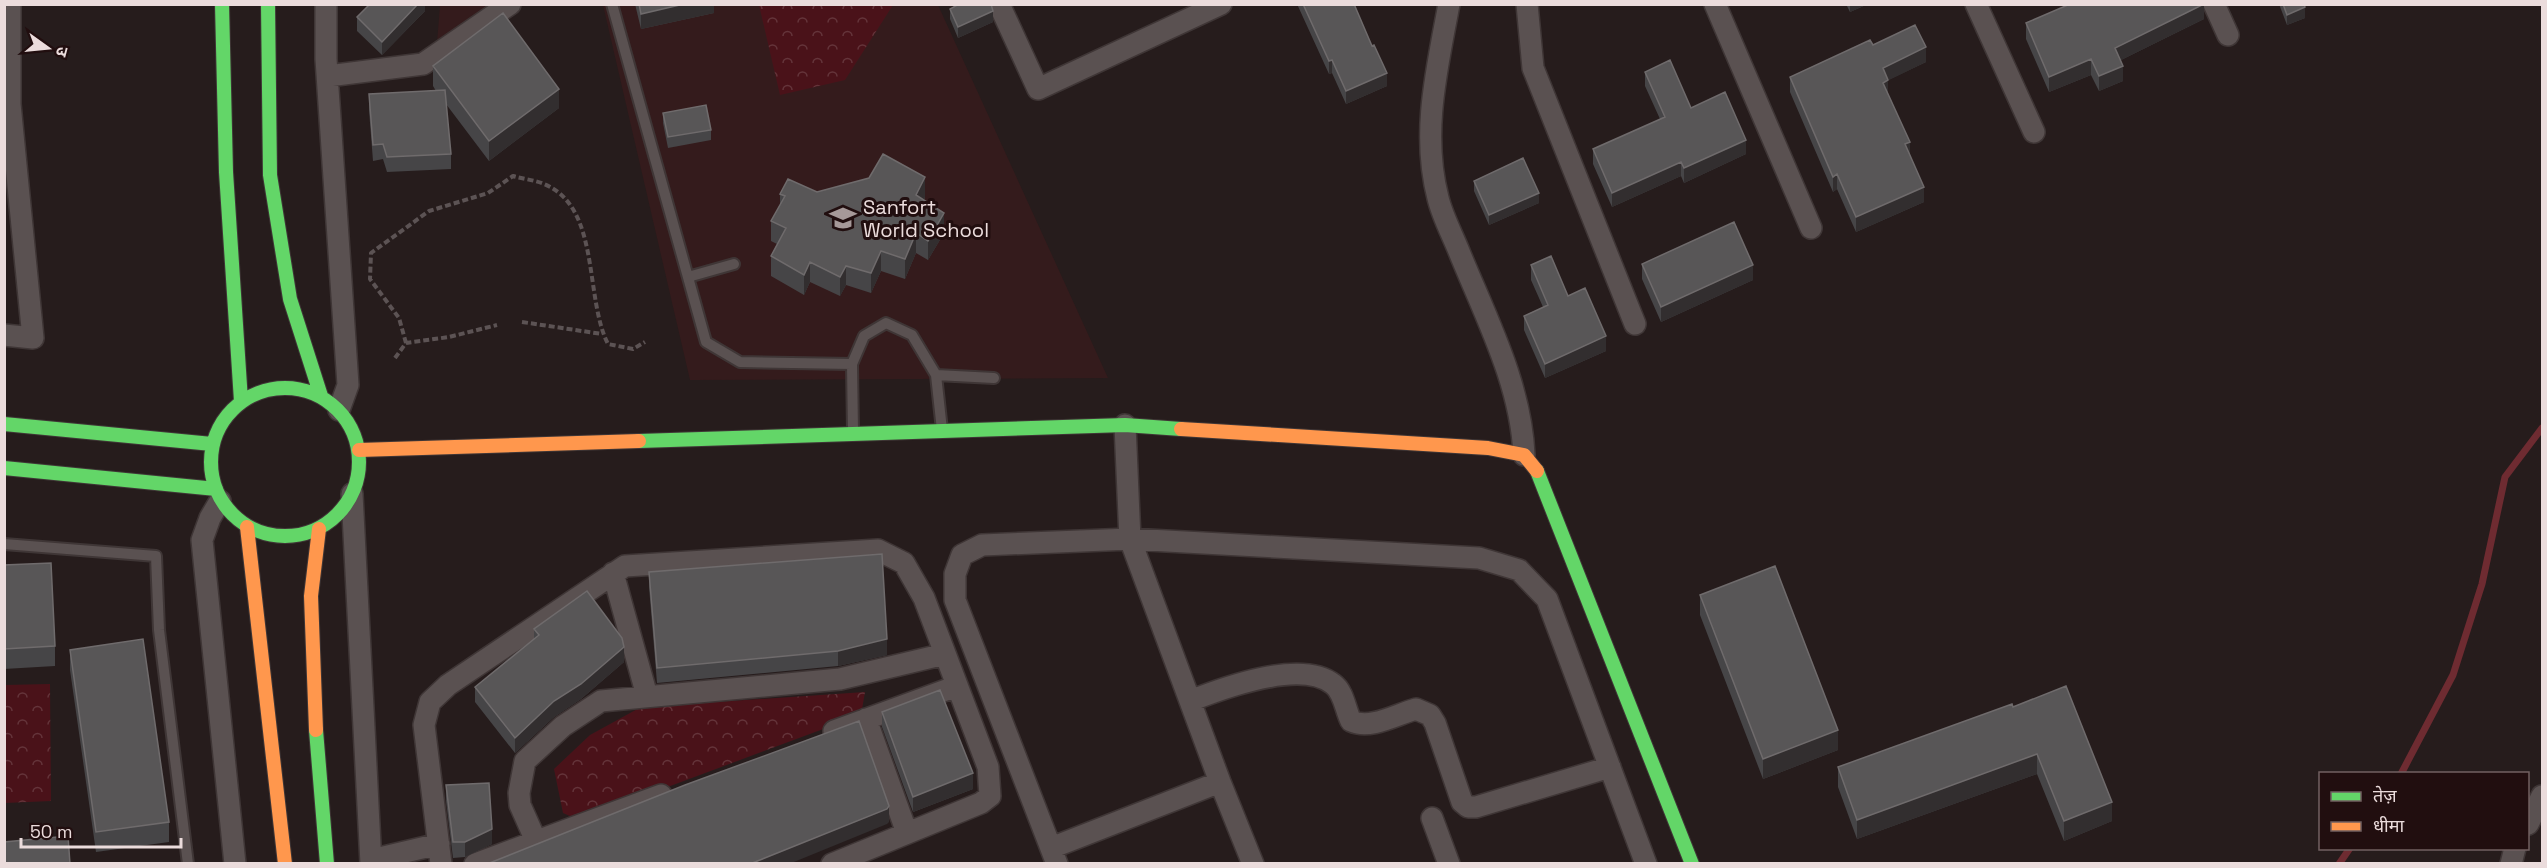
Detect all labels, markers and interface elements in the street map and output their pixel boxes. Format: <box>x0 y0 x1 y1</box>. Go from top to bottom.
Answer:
north arrow <box>18 18 78 78</box>
text: उ <box>50 45 73 60</box>
place label: Sanfort World School <box>863 194 989 243</box>
school or university icon: Sanfort World School <box>828 203 858 233</box>
legend <box>2319 772 2529 850</box>
text: तेज़ <box>2373 784 2397 807</box>
scale bar <box>21 811 182 849</box>
text: धीमा <box>2373 814 2404 837</box>
text: 50 m <box>30 820 72 843</box>

